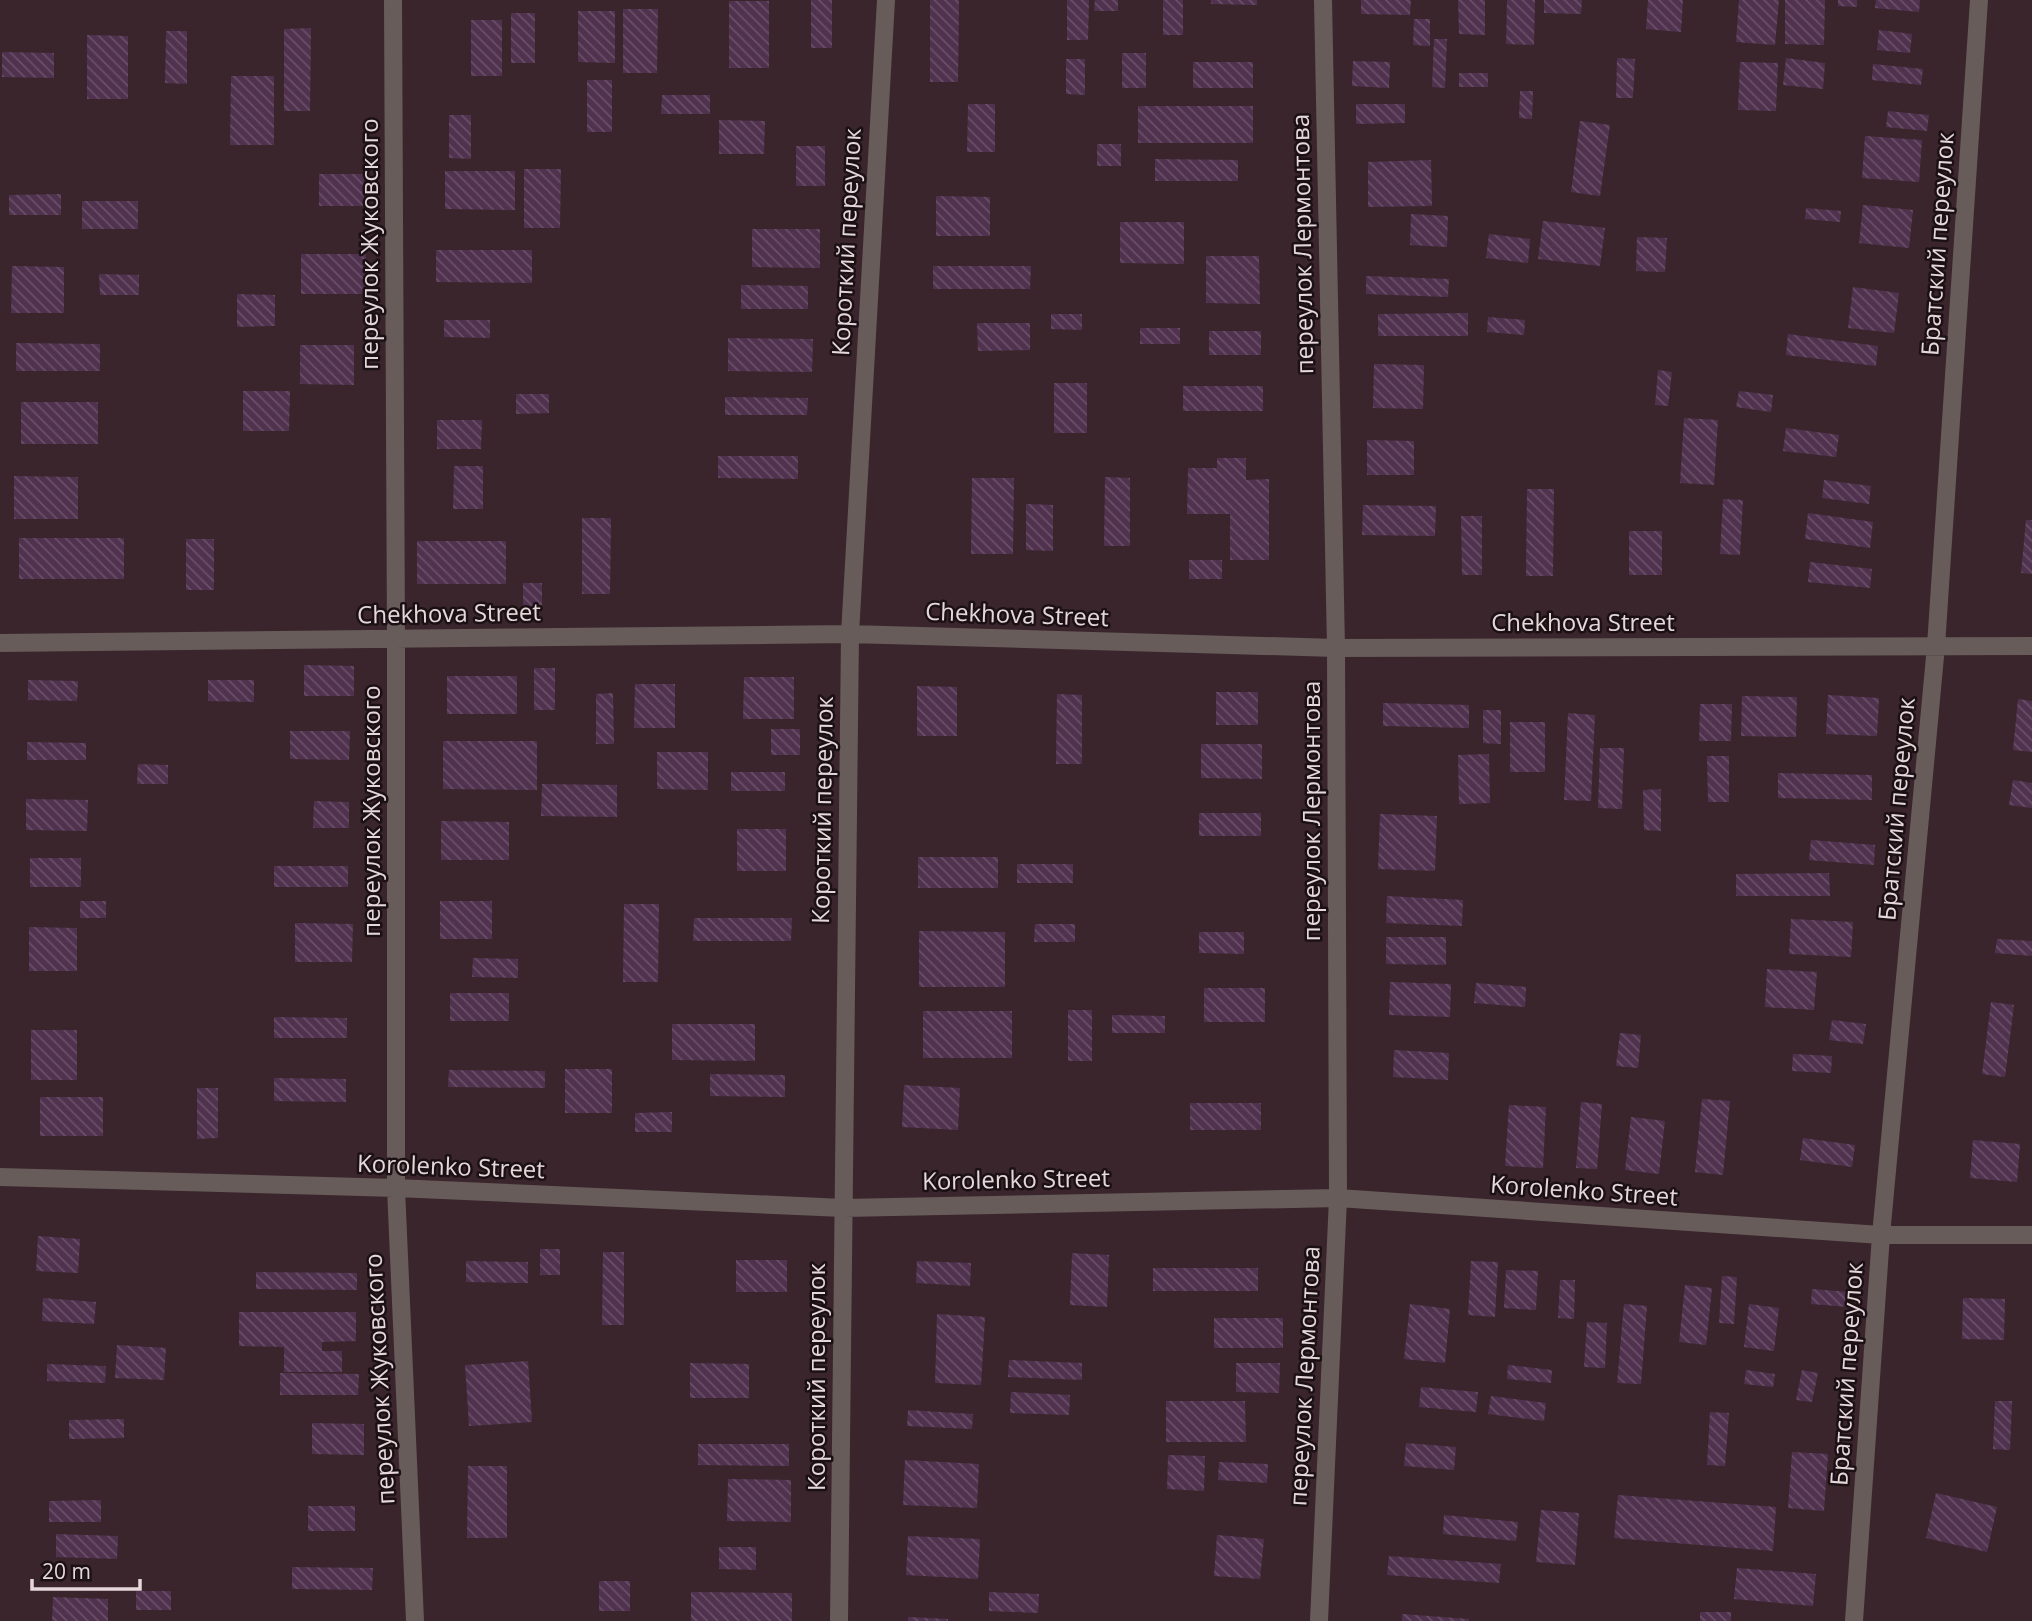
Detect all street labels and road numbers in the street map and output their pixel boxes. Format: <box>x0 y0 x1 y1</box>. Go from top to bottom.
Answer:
street label: переулок Лермонтова <box>1283 114 1320 375</box>
street label: переулок Жуковского <box>352 118 385 370</box>
street label: Короткий переулок <box>823 127 868 357</box>
street label: Братский переулок <box>1912 131 1961 357</box>
street label: Chekhova Street <box>357 594 541 631</box>
street label: Chekhova Street <box>925 594 1109 633</box>
street label: Chekhova Street <box>1491 605 1675 638</box>
street label: переулок Лермонтова <box>1294 681 1327 941</box>
street label: переулок Жуковского <box>354 685 387 937</box>
street label: Короткий переулок <box>803 695 840 924</box>
street label: Братский переулок <box>1869 695 1922 922</box>
street label: Korolenko Street <box>357 1146 546 1185</box>
street label: Korolenko Street <box>922 1160 1110 1197</box>
street label: Korolenko Street <box>1489 1166 1679 1213</box>
street label: переулок Лермонтова <box>1280 1245 1327 1507</box>
street label: переулок Жуковского <box>355 1253 402 1505</box>
street label: Братский переулок <box>1821 1261 1870 1487</box>
street label: Короткий переулок <box>799 1263 832 1491</box>

